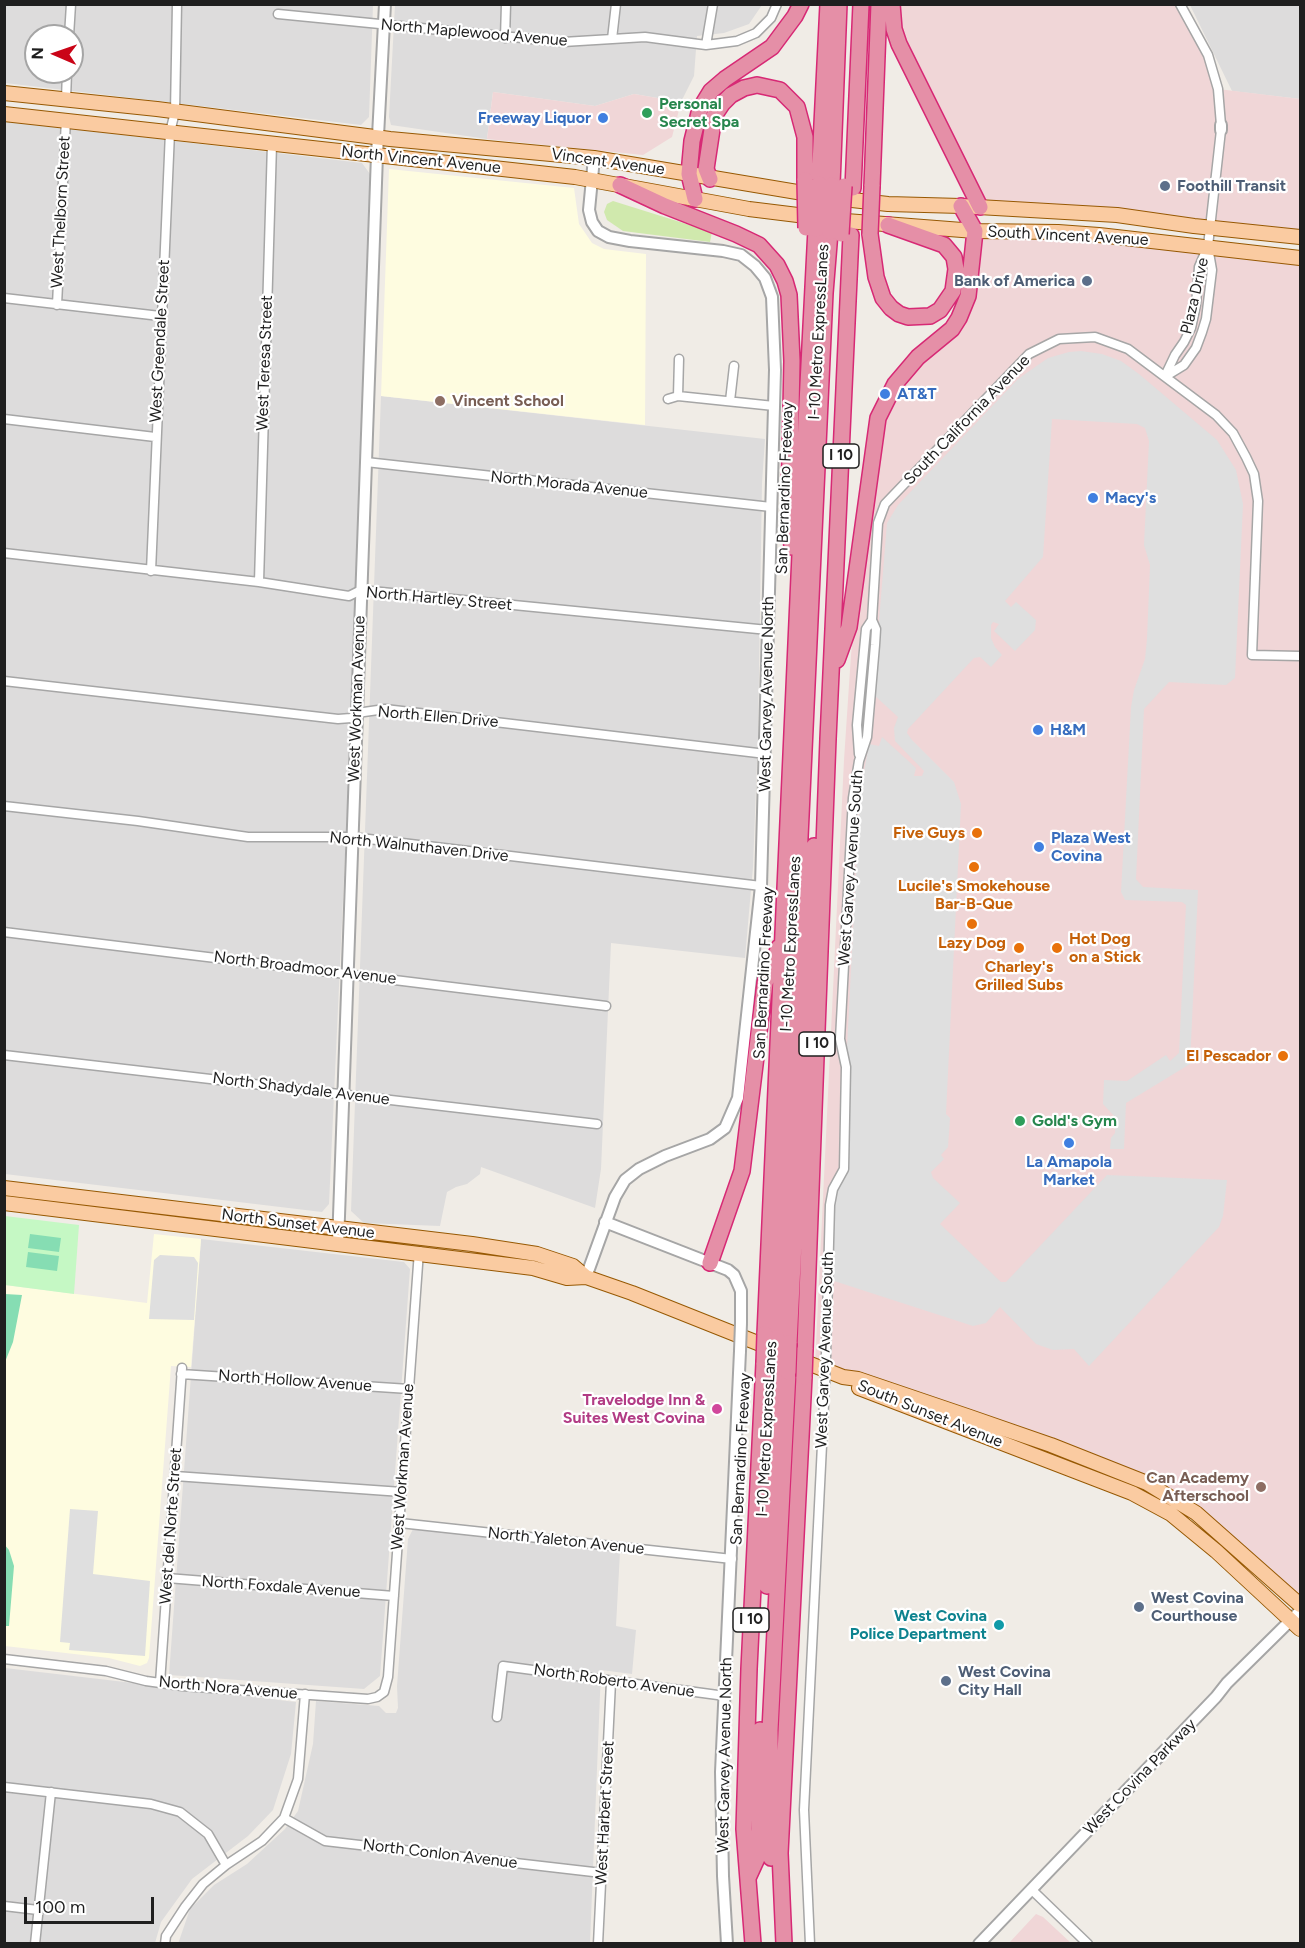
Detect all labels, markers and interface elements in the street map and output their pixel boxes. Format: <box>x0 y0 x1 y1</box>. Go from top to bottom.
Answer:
street label: North Maplewood Avenue <box>380 15 568 51</box>
north arrow <box>24 24 84 84</box>
text: N <box>28 47 47 60</box>
place label: Personal Secret Spa <box>659 94 739 132</box>
marker: Personal Secret Spa <box>640 106 654 120</box>
place label: Freeway Liquor <box>478 108 591 128</box>
marker: Freeway Liquor <box>596 111 610 125</box>
street label: West Thelborn Street <box>47 135 75 289</box>
street label: North Vincent Avenue <box>340 142 502 178</box>
street label: Vincent Avenue <box>550 145 666 179</box>
place label: Foothill Transit <box>1177 176 1286 196</box>
marker: Foothill Transit <box>1158 179 1172 193</box>
street label: South Vincent Avenue <box>987 222 1149 250</box>
street label: I-10 Metro ExpressLanes <box>805 244 833 420</box>
street label: Plaza Drive <box>1177 256 1213 336</box>
street label: West Greendale Street <box>146 259 174 423</box>
place label: Bank of America <box>954 271 1075 291</box>
marker: Bank of America <box>1080 274 1094 288</box>
street label: West Teresa Street <box>253 295 277 431</box>
street label: South California Avenue <box>900 351 1034 489</box>
place label: AT&T <box>897 384 937 404</box>
marker: AT&T <box>878 387 892 401</box>
place label: Vincent School <box>452 391 564 411</box>
marker: Vincent School <box>433 394 447 408</box>
street label: San Bernardino Freeway <box>772 401 798 575</box>
road number: I 10 <box>823 444 859 468</box>
street label: North Morada Avenue <box>489 467 649 503</box>
place label: Macy's <box>1105 488 1156 508</box>
marker: Macy's <box>1086 491 1100 505</box>
street label: North Hartley Street <box>365 583 513 615</box>
street label: West Garvey Avenue North <box>756 596 778 792</box>
street label: West Workman Avenue <box>344 615 370 783</box>
street label: North Ellen Drive <box>377 702 499 732</box>
place label: H&M <box>1050 720 1086 740</box>
marker: H&M <box>1031 723 1045 737</box>
street label: West Garvey Avenue South <box>835 769 867 967</box>
place label: Five Guys <box>893 823 965 843</box>
marker: Five Guys <box>970 826 984 840</box>
street label: North Walnuthaven Drive <box>328 828 510 866</box>
place label: Plaza West Covina <box>1051 828 1131 866</box>
marker: Plaza West Covina <box>1032 840 1046 854</box>
street label: I-10 Metro ExpressLanes <box>777 856 805 1032</box>
marker: Lucile's Smokehouse Bar-B-Que <box>967 860 981 874</box>
place label: Lucile's Smokehouse Bar-B-Que <box>898 876 1050 914</box>
street label: San Bernardino Freeway <box>750 886 778 1060</box>
marker: Lazy Dog <box>965 917 979 931</box>
place label: Hot Dog on a Stick <box>1069 929 1141 967</box>
place label: Lazy Dog <box>938 933 1006 953</box>
marker: Charley's Grilled Subs <box>1012 941 1026 955</box>
marker: Hot Dog on a Stick <box>1050 941 1064 955</box>
street label: North Broadmoor Avenue <box>213 947 397 989</box>
place label: Charley's Grilled Subs <box>975 957 1063 995</box>
road number: I 10 <box>799 1032 835 1056</box>
place label: El Pescador <box>1186 1046 1271 1066</box>
marker: El Pescador <box>1276 1049 1290 1063</box>
street label: North Shadydale Avenue <box>211 1069 391 1109</box>
place label: Gold's Gym <box>1032 1111 1117 1131</box>
marker: Gold's Gym <box>1013 1114 1027 1128</box>
marker: La Amapola Market <box>1062 1136 1076 1150</box>
place label: La Amapola Market <box>1026 1152 1112 1190</box>
street label: North Sunset Avenue <box>220 1205 376 1243</box>
street label: West Garvey Avenue South <box>812 1251 838 1449</box>
street label: I-10 Metro ExpressLanes <box>753 1341 781 1517</box>
street label: North Hollow Avenue <box>218 1366 372 1396</box>
street label: San Bernardino Freeway <box>727 1372 755 1546</box>
street label: South Sunset Avenue <box>855 1376 1005 1452</box>
street label: West Workman Avenue <box>388 1383 418 1551</box>
place label: Travelodge Inn & Suites West Covina <box>563 1390 705 1428</box>
marker: Travelodge Inn & Suites West Covina <box>710 1402 724 1416</box>
street label: West del Norte Street <box>156 1447 186 1605</box>
place label: Can Academy Afterschool <box>1146 1468 1249 1506</box>
marker: Can Academy Afterschool <box>1254 1480 1268 1494</box>
street label: North Yaleton Avenue <box>487 1523 645 1559</box>
street label: North Foxdale Avenue <box>201 1572 361 1602</box>
place label: West Covina Courthouse <box>1151 1588 1244 1626</box>
marker: West Covina Courthouse <box>1132 1600 1146 1614</box>
place label: West Covina Police Department <box>850 1606 987 1644</box>
road number: I 10 <box>733 1608 769 1632</box>
marker: West Covina Police Department <box>992 1618 1006 1632</box>
street label: West Garvey Avenue North <box>714 1657 736 1853</box>
street label: North Roberto Avenue <box>532 1660 696 1702</box>
place label: West Covina City Hall <box>958 1662 1051 1700</box>
street label: North Nora Avenue <box>158 1672 298 1704</box>
marker: West Covina City Hall <box>939 1674 953 1688</box>
street label: West Covina Parkway <box>1080 1715 1200 1839</box>
street label: West Harbert Street <box>592 1740 618 1886</box>
street label: North Conlon Avenue <box>362 1835 518 1873</box>
scale bar <box>27 1885 158 1923</box>
text: 100 m <box>35 1896 85 1918</box>

